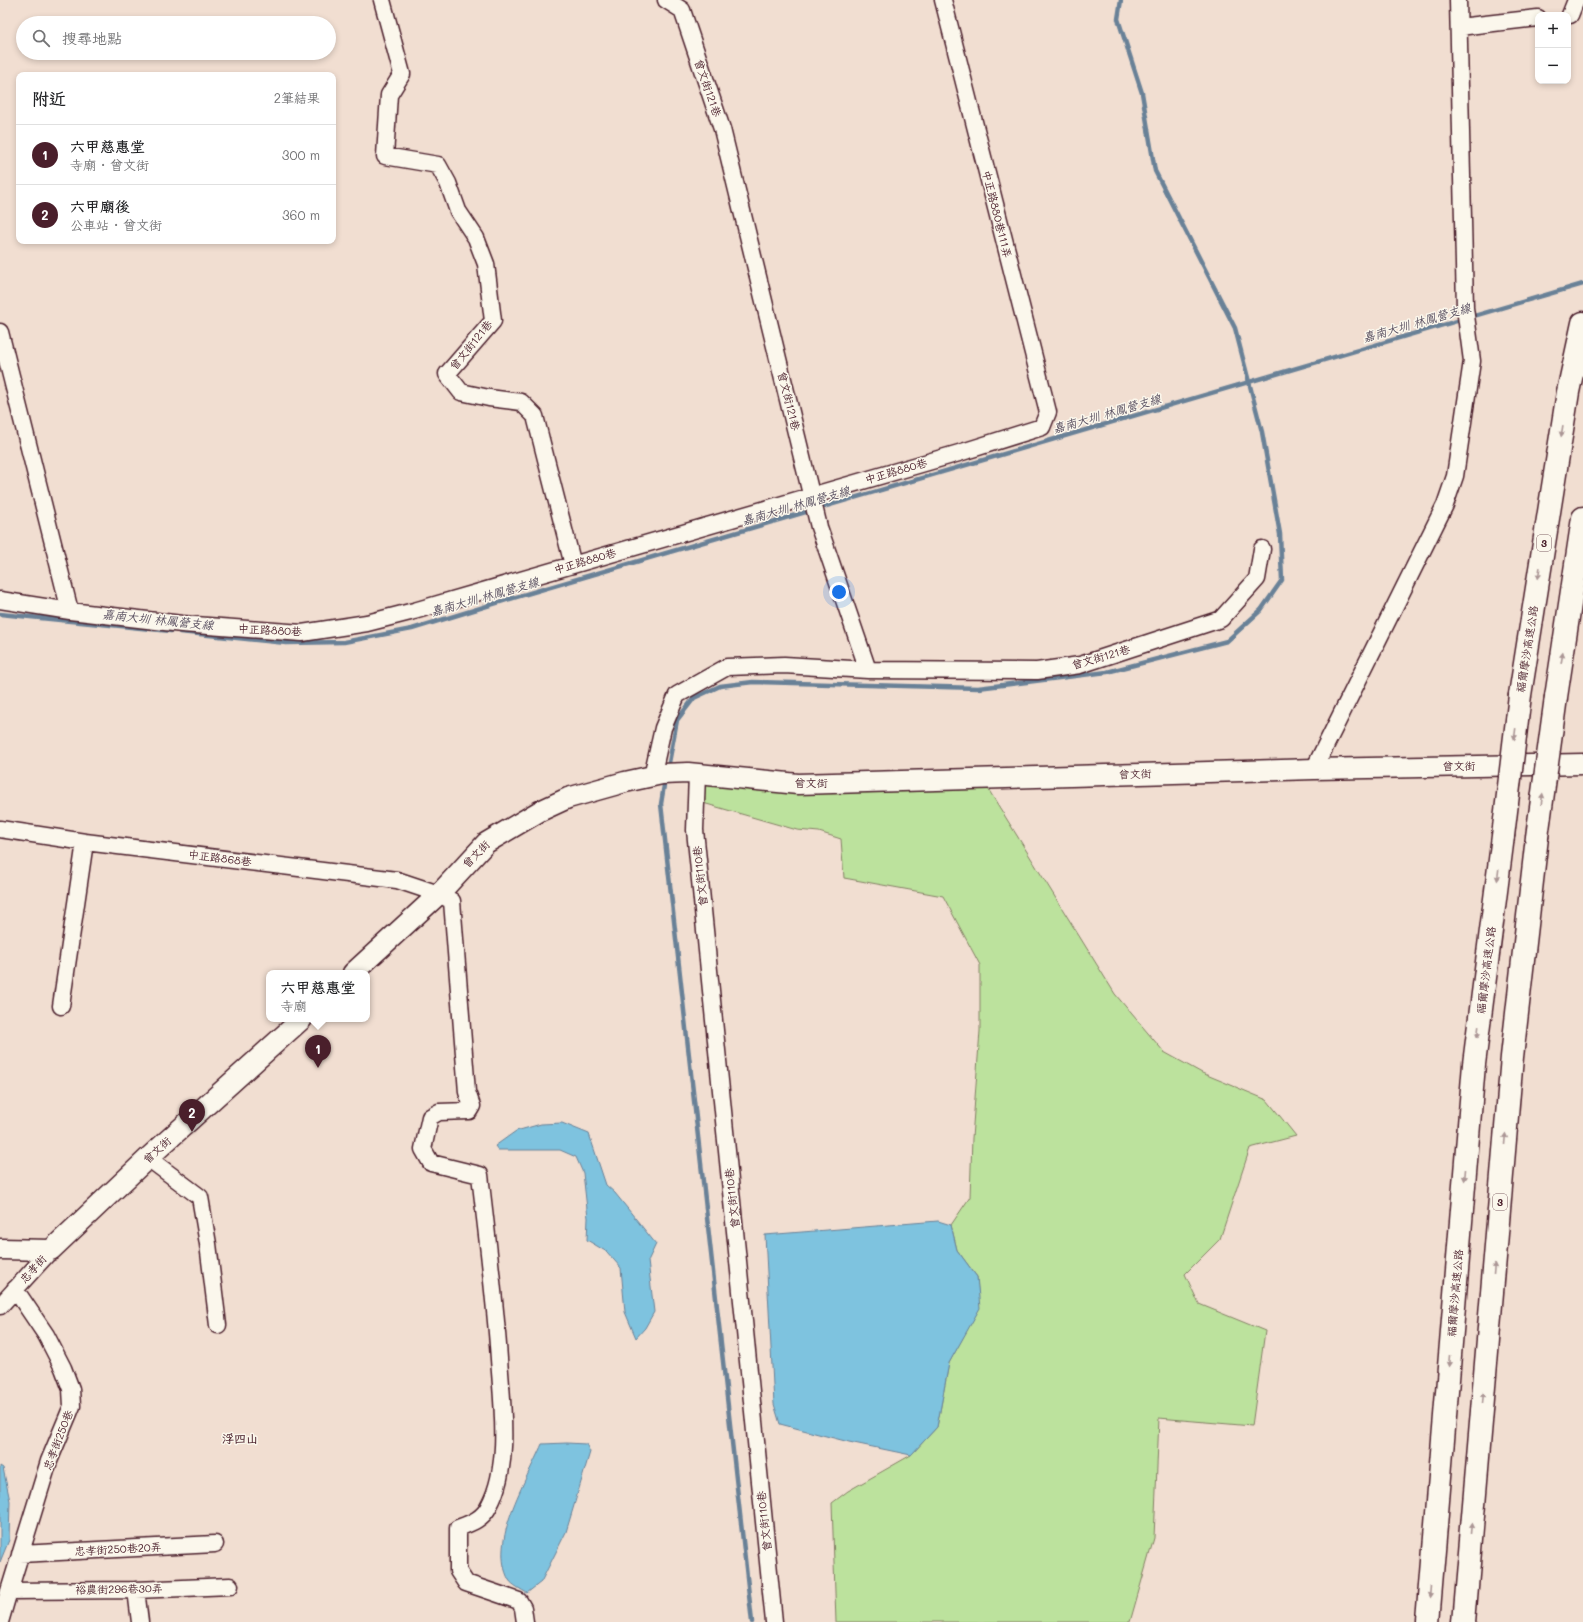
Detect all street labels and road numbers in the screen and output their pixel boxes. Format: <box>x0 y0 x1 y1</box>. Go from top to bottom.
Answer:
street label: 曾文街121巷 <box>692 57 725 119</box>
street label: 中正路880巷111弄 <box>979 168 1016 259</box>
street label: 曾文街121巷 <box>446 317 495 373</box>
street label: 曾文街121巷 <box>775 370 804 432</box>
street label: 中正路880巷 <box>863 454 929 487</box>
road number: 3 <box>1537 535 1551 551</box>
street label: 中正路880巷 <box>552 544 618 577</box>
street label: 福爾摩沙高速公路 <box>1512 604 1541 694</box>
street label: 中正路880巷 <box>238 620 302 639</box>
street label: 曾文街121巷 <box>1070 641 1132 672</box>
street label: 曾文街 <box>1442 758 1477 773</box>
street label: 曾文街 <box>1118 765 1153 782</box>
street label: 曾文街 <box>795 775 828 790</box>
street label: 曾文街 <box>459 836 493 871</box>
street label: 曾文街110巷 <box>689 845 710 907</box>
street label: 中正路868巷 <box>187 846 253 869</box>
street label: 福爾摩沙高速公路 <box>1473 925 1498 1015</box>
street label: 曾文街 <box>139 1132 175 1166</box>
street label: 曾文街110巷 <box>721 1167 742 1229</box>
road number: 3 <box>1493 1194 1507 1210</box>
street label: 福爾摩沙高速公路 <box>1443 1248 1466 1337</box>
street label: 忠孝街 <box>16 1251 50 1286</box>
street label: 忠孝街250巷 <box>39 1408 76 1472</box>
street label: 曾文街110巷 <box>753 1490 774 1552</box>
street label: 忠孝街250巷20弄 <box>74 1539 162 1558</box>
street label: 裕農街296巷30弄 <box>75 1580 163 1597</box>

